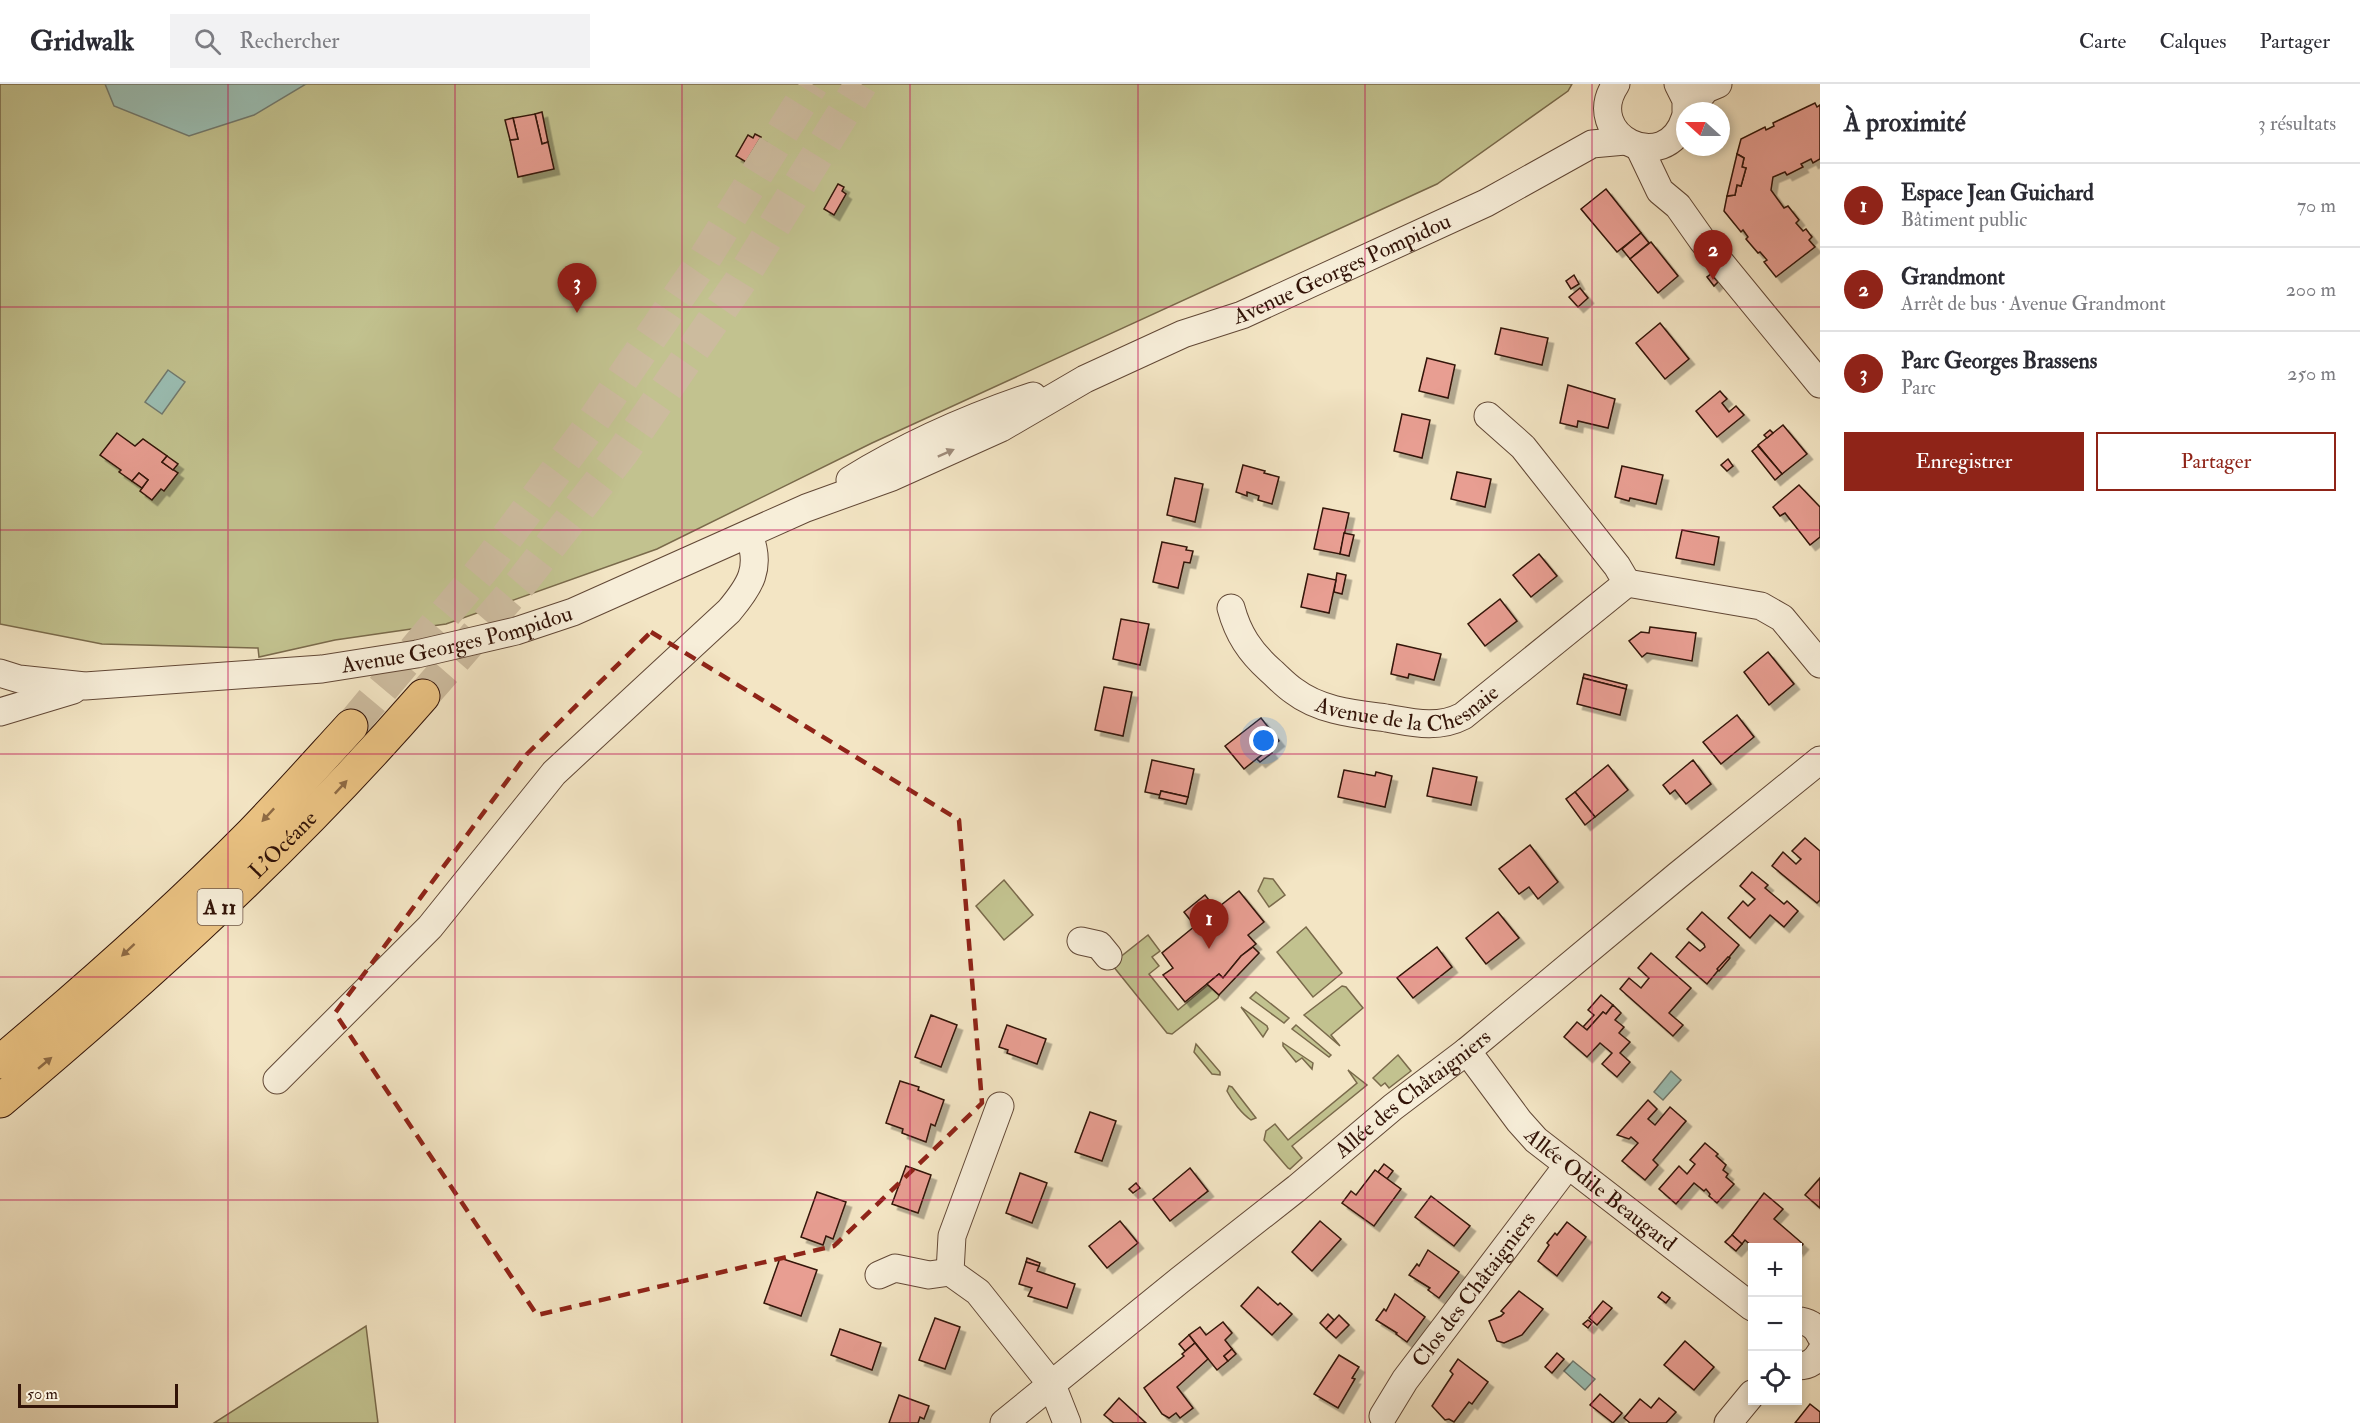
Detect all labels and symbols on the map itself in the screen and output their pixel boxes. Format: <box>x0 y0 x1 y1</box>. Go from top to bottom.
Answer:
north arrow <box>1676 102 1730 156</box>
street label: Avenue Georges Pompidou <box>1229 207 1455 331</box>
pin: 2 <box>1694 230 1732 280</box>
pin: 3 <box>558 264 596 313</box>
one-way arrow <box>937 448 955 458</box>
street label: Avenue Georges Pompidou <box>338 599 576 680</box>
street label: Avenue de la Chesnaie <box>1311 679 1505 738</box>
your location <box>1249 726 1278 755</box>
one-way arrow <box>334 780 348 795</box>
street label: L’Océane <box>243 805 323 885</box>
one-way arrow <box>262 808 276 822</box>
road number: A 11 <box>198 889 242 925</box>
pin: 1 <box>1190 900 1228 949</box>
one-way arrow <box>121 943 136 956</box>
street label: Allée des Châtaigniers <box>1328 1023 1497 1165</box>
one-way arrow <box>37 1057 52 1070</box>
street label: Allée Odile Beaugard <box>1517 1122 1682 1258</box>
street label: Clos des Châtaigniers <box>1406 1206 1542 1373</box>
scale bar <box>18 1381 178 1408</box>

